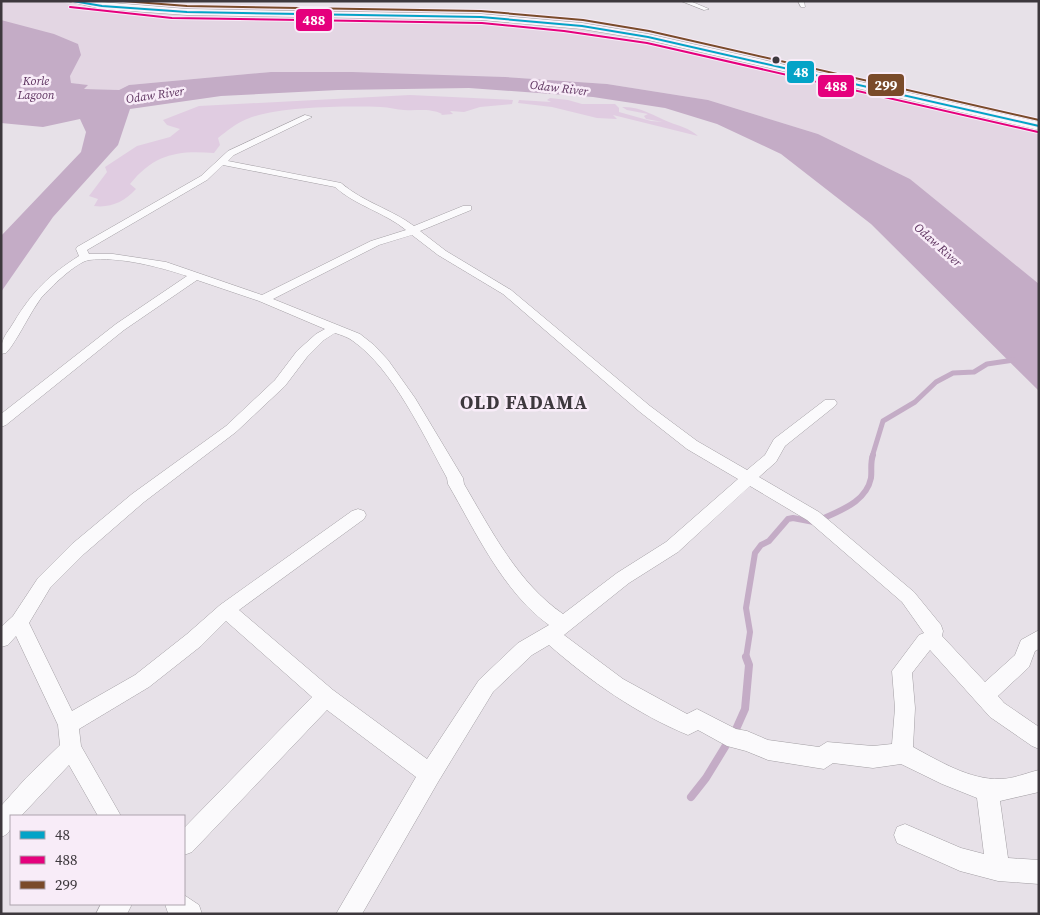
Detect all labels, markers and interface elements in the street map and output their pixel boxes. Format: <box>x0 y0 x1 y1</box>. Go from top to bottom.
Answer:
line badge: 488 <box>295 8 333 32</box>
text: 488 <box>303 10 325 30</box>
unlabelled marker <box>771 55 781 65</box>
line badge: 48 <box>786 60 815 84</box>
text: 48 <box>793 62 809 82</box>
water label: Korle Lagoon <box>16 73 55 103</box>
line badge: 299 <box>867 73 905 97</box>
line badge: 488 <box>817 74 855 98</box>
text: 299 <box>875 75 898 95</box>
water label: Odaw River <box>529 76 590 100</box>
text: 488 <box>825 76 847 96</box>
water label: Odaw River <box>125 83 186 107</box>
water label: Odaw River <box>911 219 966 271</box>
district label: OLD FADAMA <box>460 389 588 415</box>
legend <box>10 815 185 905</box>
text: 48 <box>55 824 70 845</box>
text: 488 <box>55 849 78 870</box>
text: 299 <box>55 874 78 895</box>

